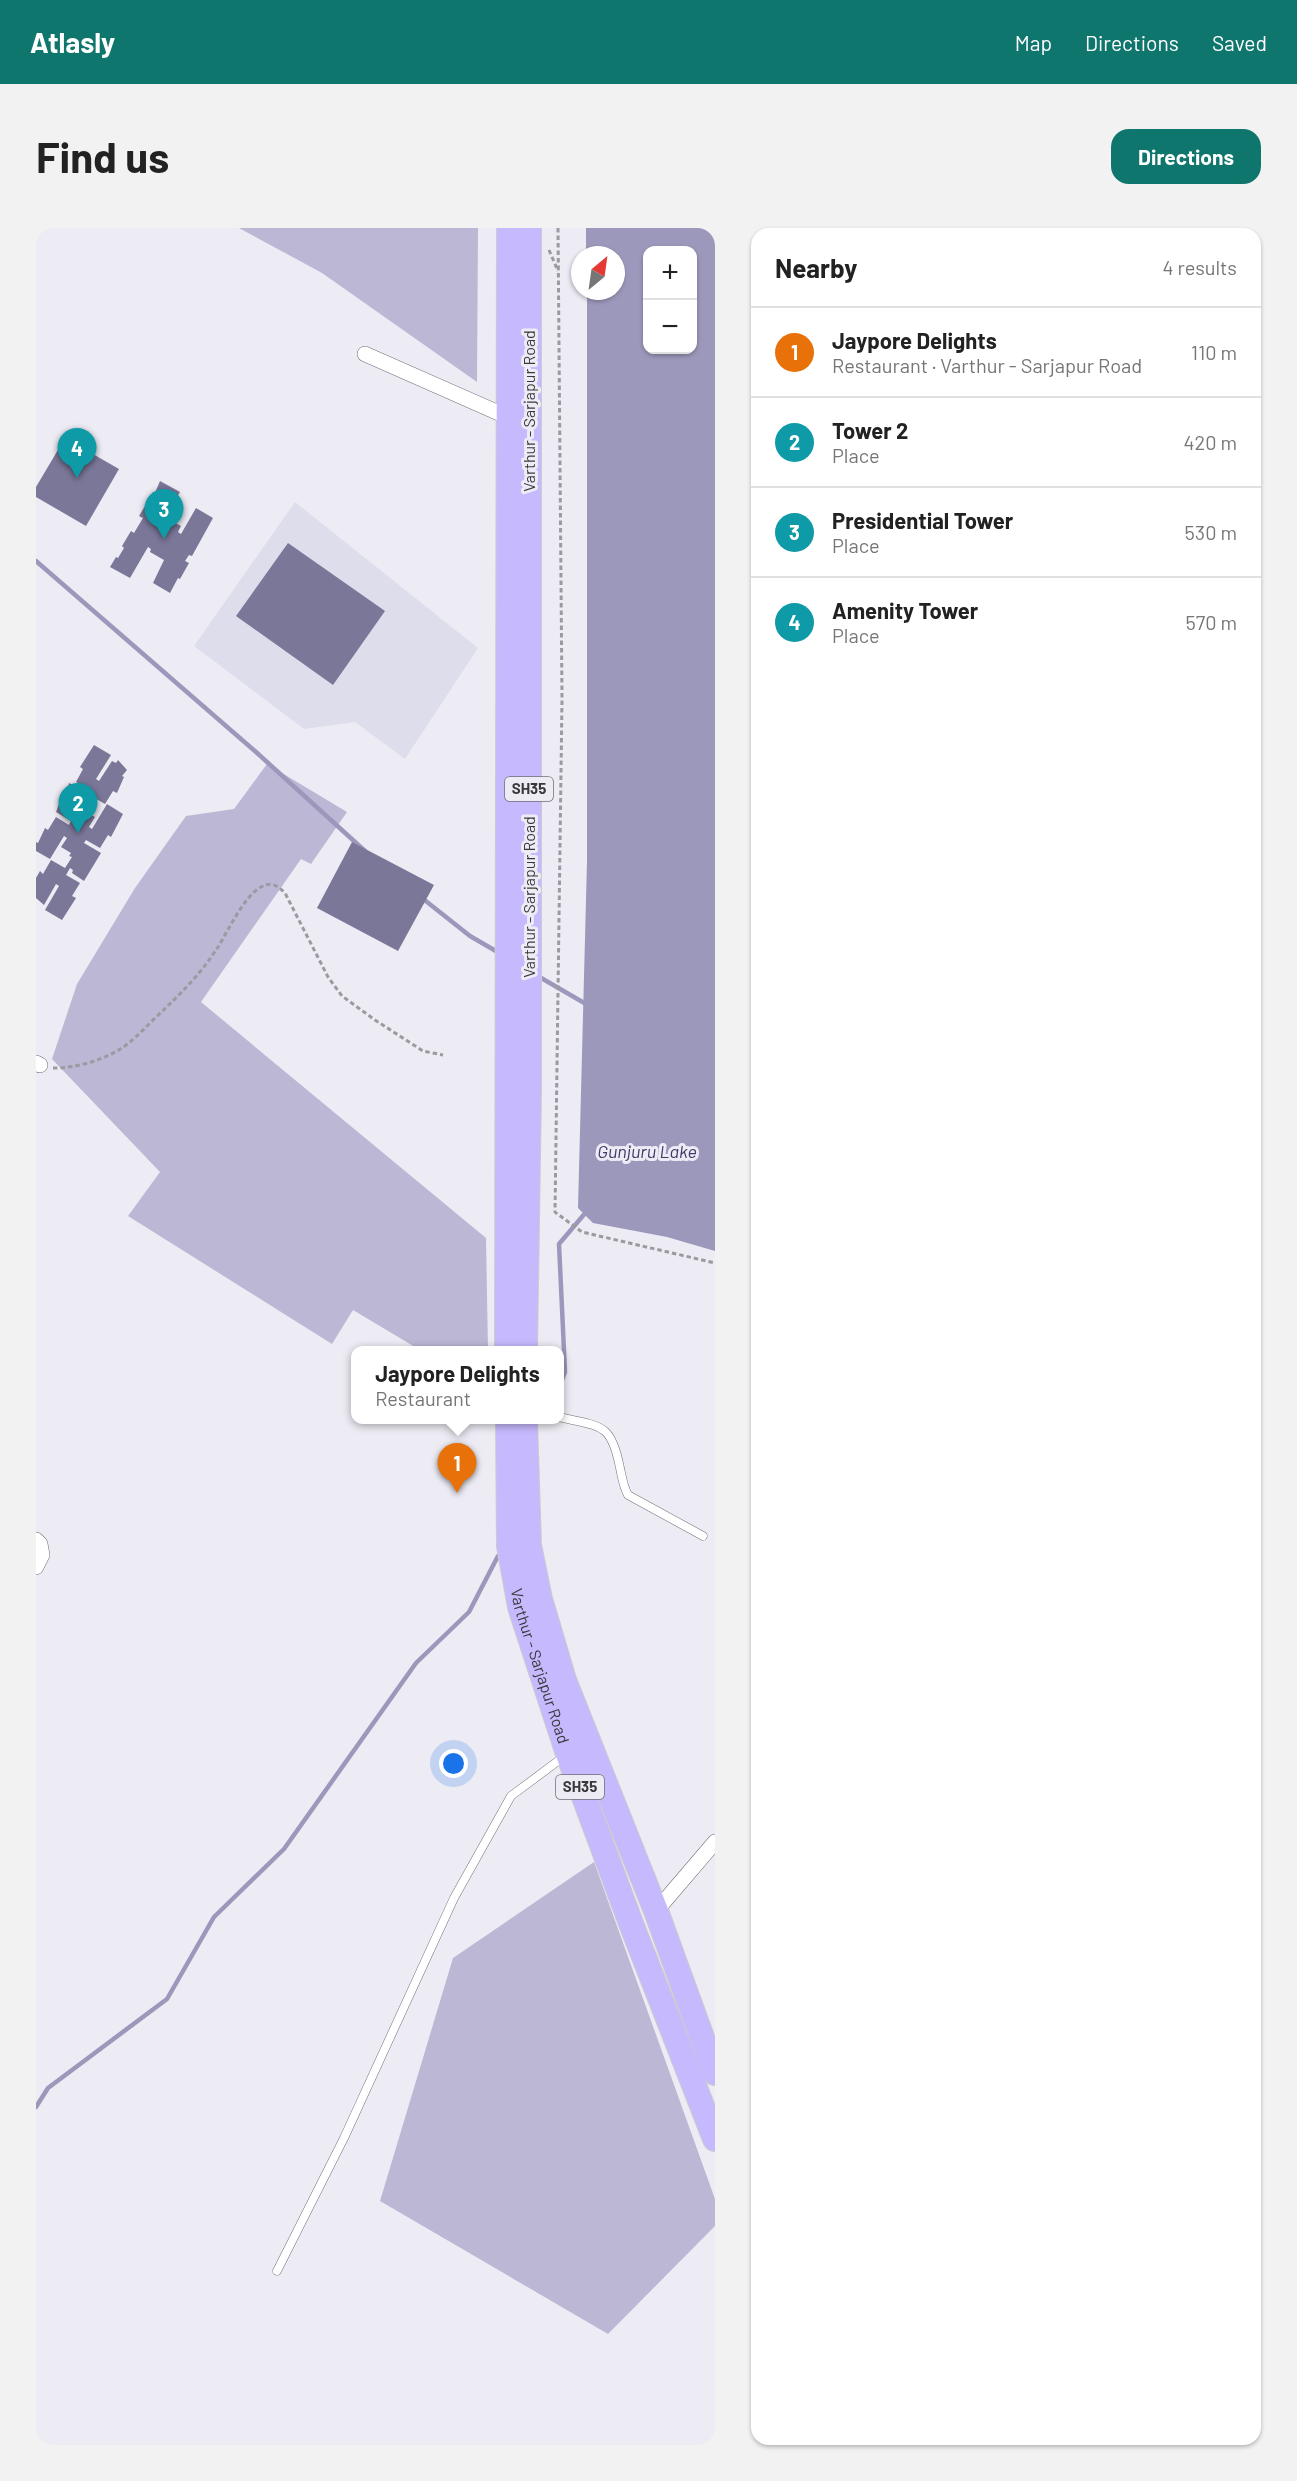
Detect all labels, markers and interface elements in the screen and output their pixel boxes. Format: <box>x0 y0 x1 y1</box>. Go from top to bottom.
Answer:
text: Atlasly <box>30 25 115 59</box>
text: Map <box>1015 30 1052 55</box>
text: Directions <box>1085 30 1179 55</box>
text: Saved <box>1212 30 1267 55</box>
button: Directions <box>1111 129 1261 184</box>
text: Find us <box>36 131 169 181</box>
north arrow <box>571 246 625 300</box>
map controls <box>643 246 697 354</box>
button: + <box>643 246 697 300</box>
text: Nearby <box>775 252 857 283</box>
text: 4 results <box>1162 255 1237 279</box>
button: − <box>643 300 697 354</box>
text: Jaypore Delights <box>832 327 997 353</box>
street label: Varthur - Sarjapur Road <box>519 330 538 492</box>
text: 1 <box>791 340 798 364</box>
text: 110 m <box>1191 340 1237 364</box>
text: Restaurant · Varthur - Sarjapur Road <box>832 353 1142 377</box>
text: Tower 2 <box>832 417 908 443</box>
pin: 4 <box>58 428 96 478</box>
text: 2 <box>789 430 800 454</box>
text: 420 m <box>1183 430 1237 454</box>
text: Place <box>832 443 880 467</box>
pin: 3 <box>144 490 184 539</box>
text: Presidential Tower <box>832 507 1013 533</box>
text: 3 <box>789 520 800 544</box>
text: 530 m <box>1185 520 1237 544</box>
text: Place <box>832 533 880 557</box>
text: Amenity Tower <box>832 597 978 623</box>
text: 4 <box>788 610 801 634</box>
text: 570 m <box>1185 610 1237 634</box>
text: Place <box>832 623 880 647</box>
road number: SH35 <box>505 777 553 801</box>
pin: 2 <box>58 784 98 833</box>
street label: Varthur - Sarjapur Road <box>519 816 538 978</box>
water label: Gunjuru Lake <box>597 1140 697 1162</box>
popup <box>351 1346 564 1424</box>
text: Jaypore Delights <box>375 1360 540 1386</box>
text: Restaurant <box>375 1386 471 1410</box>
pin: 1 <box>438 1444 476 1493</box>
street label: Varthur - Sarjapur Road <box>508 1587 574 1746</box>
your location <box>439 1749 468 1778</box>
road number: SH35 <box>556 1775 604 1799</box>

